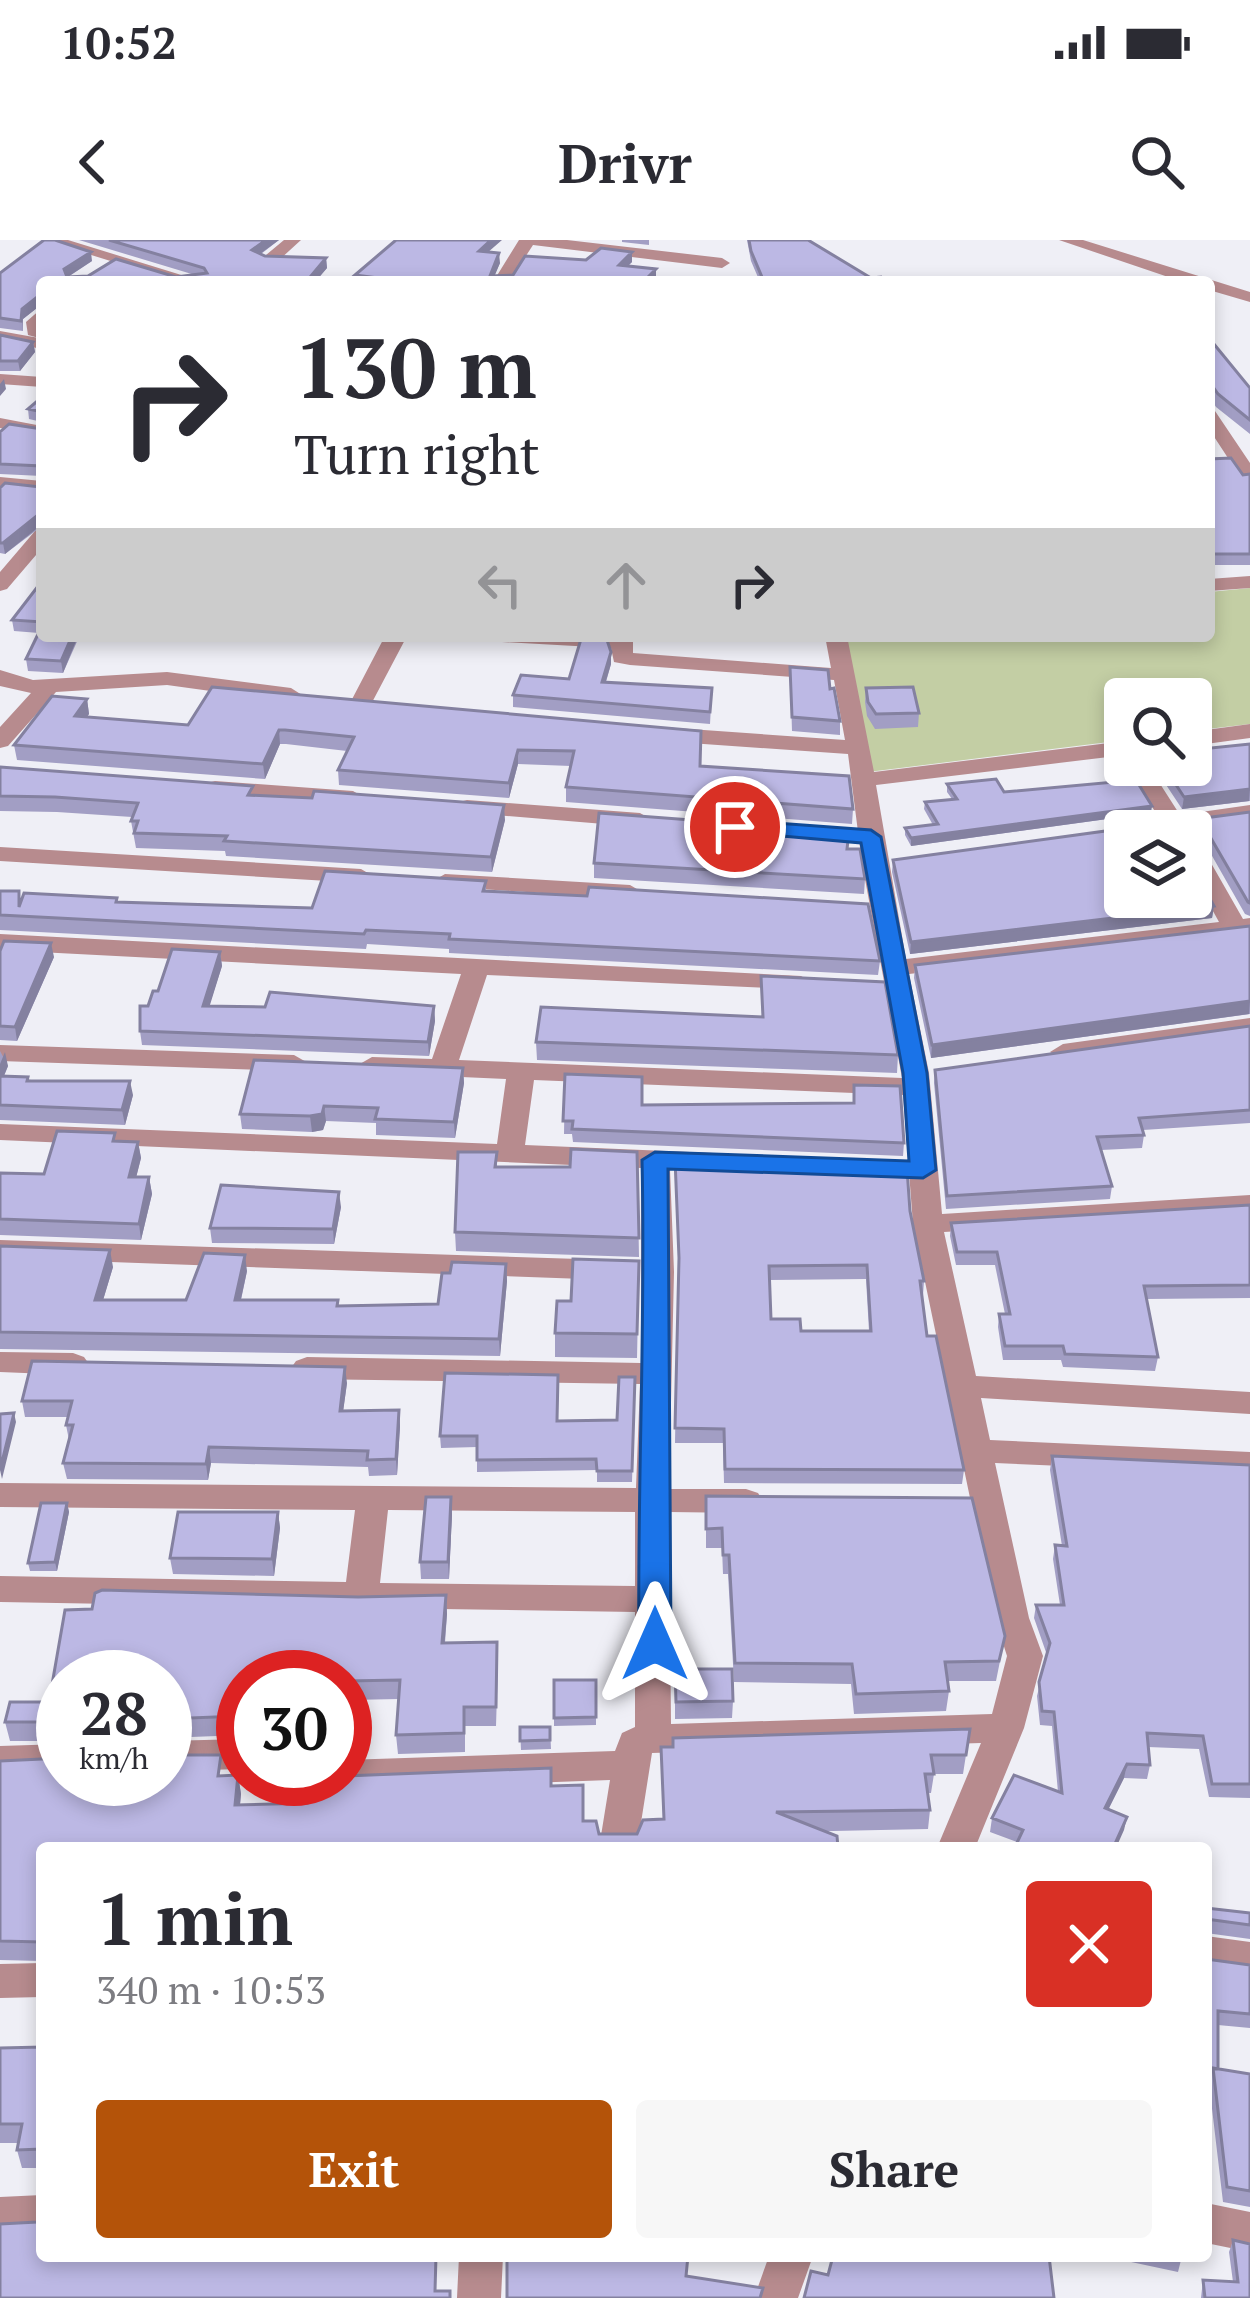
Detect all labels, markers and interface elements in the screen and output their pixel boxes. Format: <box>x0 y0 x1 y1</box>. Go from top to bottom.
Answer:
text: 10:52 <box>60 12 177 72</box>
text: Drivr <box>558 127 692 198</box>
icon: back <box>60 129 126 195</box>
icon: search <box>1124 129 1190 195</box>
text: 130 m <box>294 311 537 422</box>
icon: right <box>96 324 252 480</box>
text: Turn right <box>294 418 540 489</box>
icon: left <box>467 552 533 618</box>
icon: ahead <box>593 552 659 618</box>
icon: right <box>719 552 785 618</box>
map controls <box>1104 678 1212 918</box>
button: search <box>1104 678 1212 786</box>
pin <box>684 776 786 878</box>
icon: arrive <box>702 794 768 860</box>
button: layers <box>1104 810 1212 918</box>
position arrow <box>592 1581 718 1707</box>
speed limit sign: 30 <box>216 1650 372 1806</box>
text: 28 <box>80 1673 148 1752</box>
text: km/h <box>79 1738 149 1778</box>
text: 1 min <box>96 1870 293 1966</box>
button: close <box>1026 1881 1152 2007</box>
text: 340 m · 10:53 <box>96 1963 326 2015</box>
button: Exit <box>96 2100 612 2238</box>
button: Share <box>636 2100 1152 2238</box>

